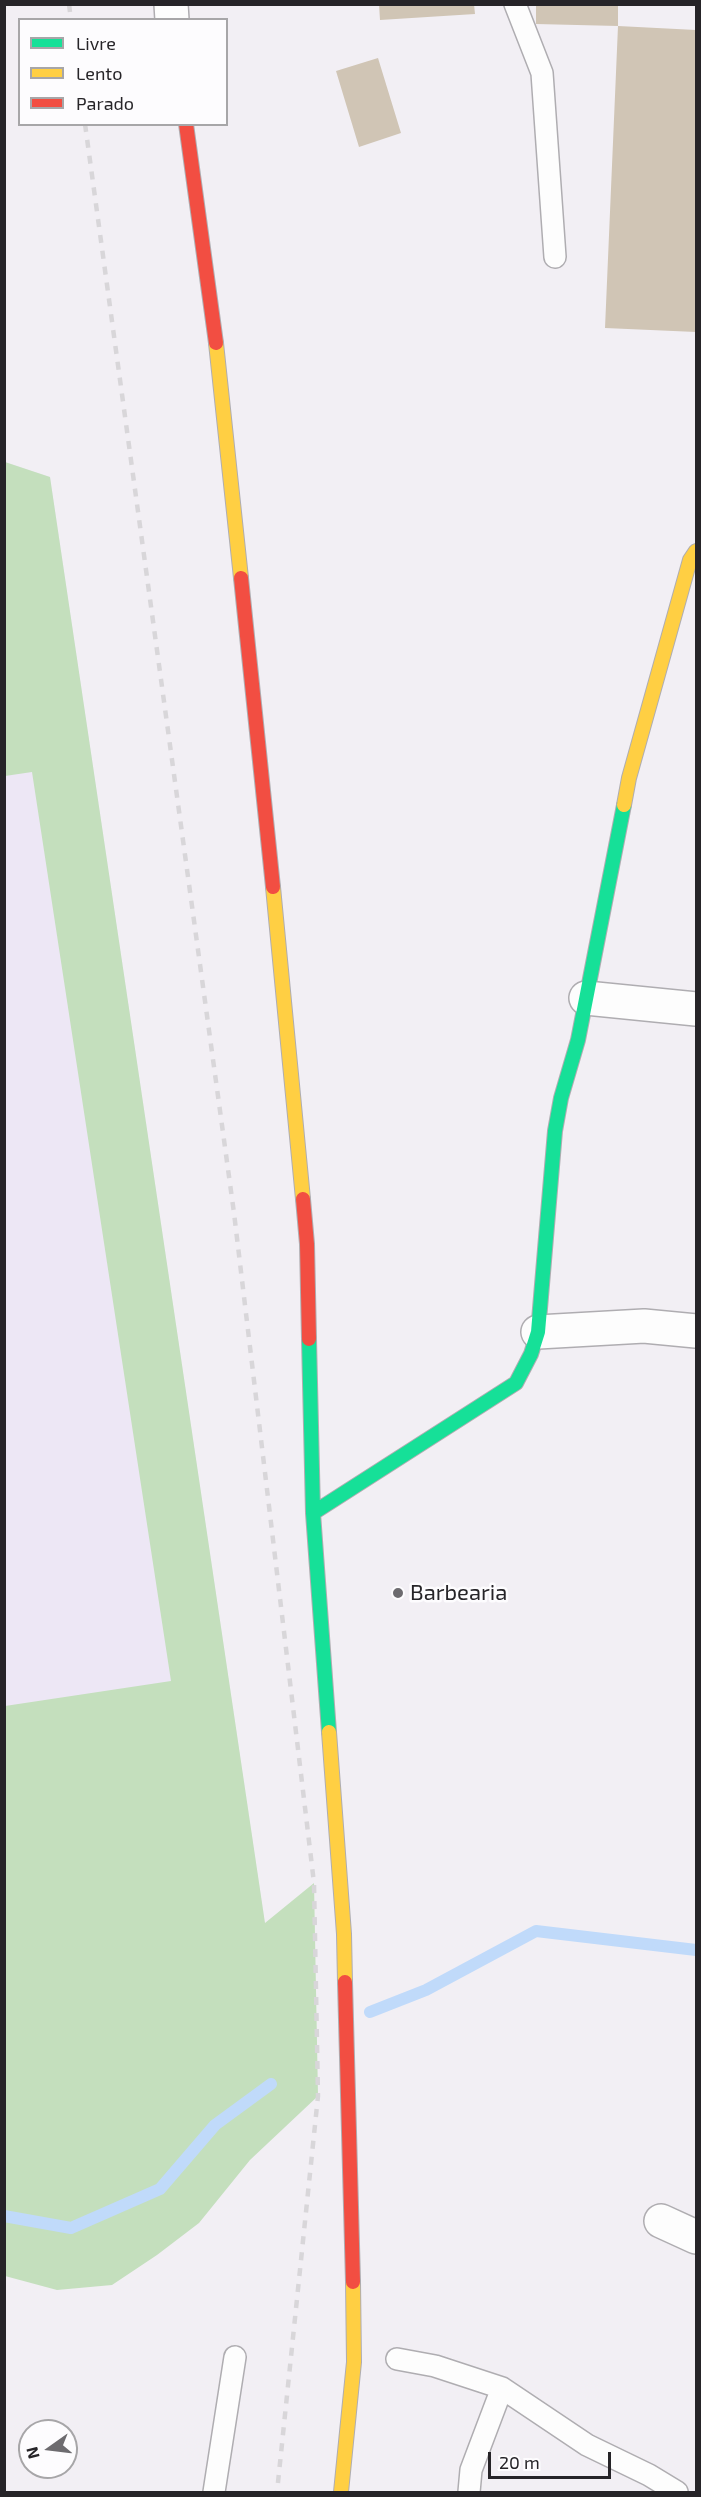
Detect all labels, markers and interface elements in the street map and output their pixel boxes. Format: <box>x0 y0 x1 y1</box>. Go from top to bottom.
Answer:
legend <box>18 18 228 126</box>
text: Livre <box>76 32 116 54</box>
text: Lento <box>76 62 122 84</box>
text: Parado <box>76 92 134 114</box>
place label: Barbearia <box>410 1580 507 1606</box>
marker: Barbearia <box>391 1586 405 1600</box>
north arrow <box>18 2419 78 2479</box>
scale bar <box>491 2440 614 2478</box>
text: N <box>21 2445 43 2461</box>
text: 20 m <box>499 2451 540 2473</box>

